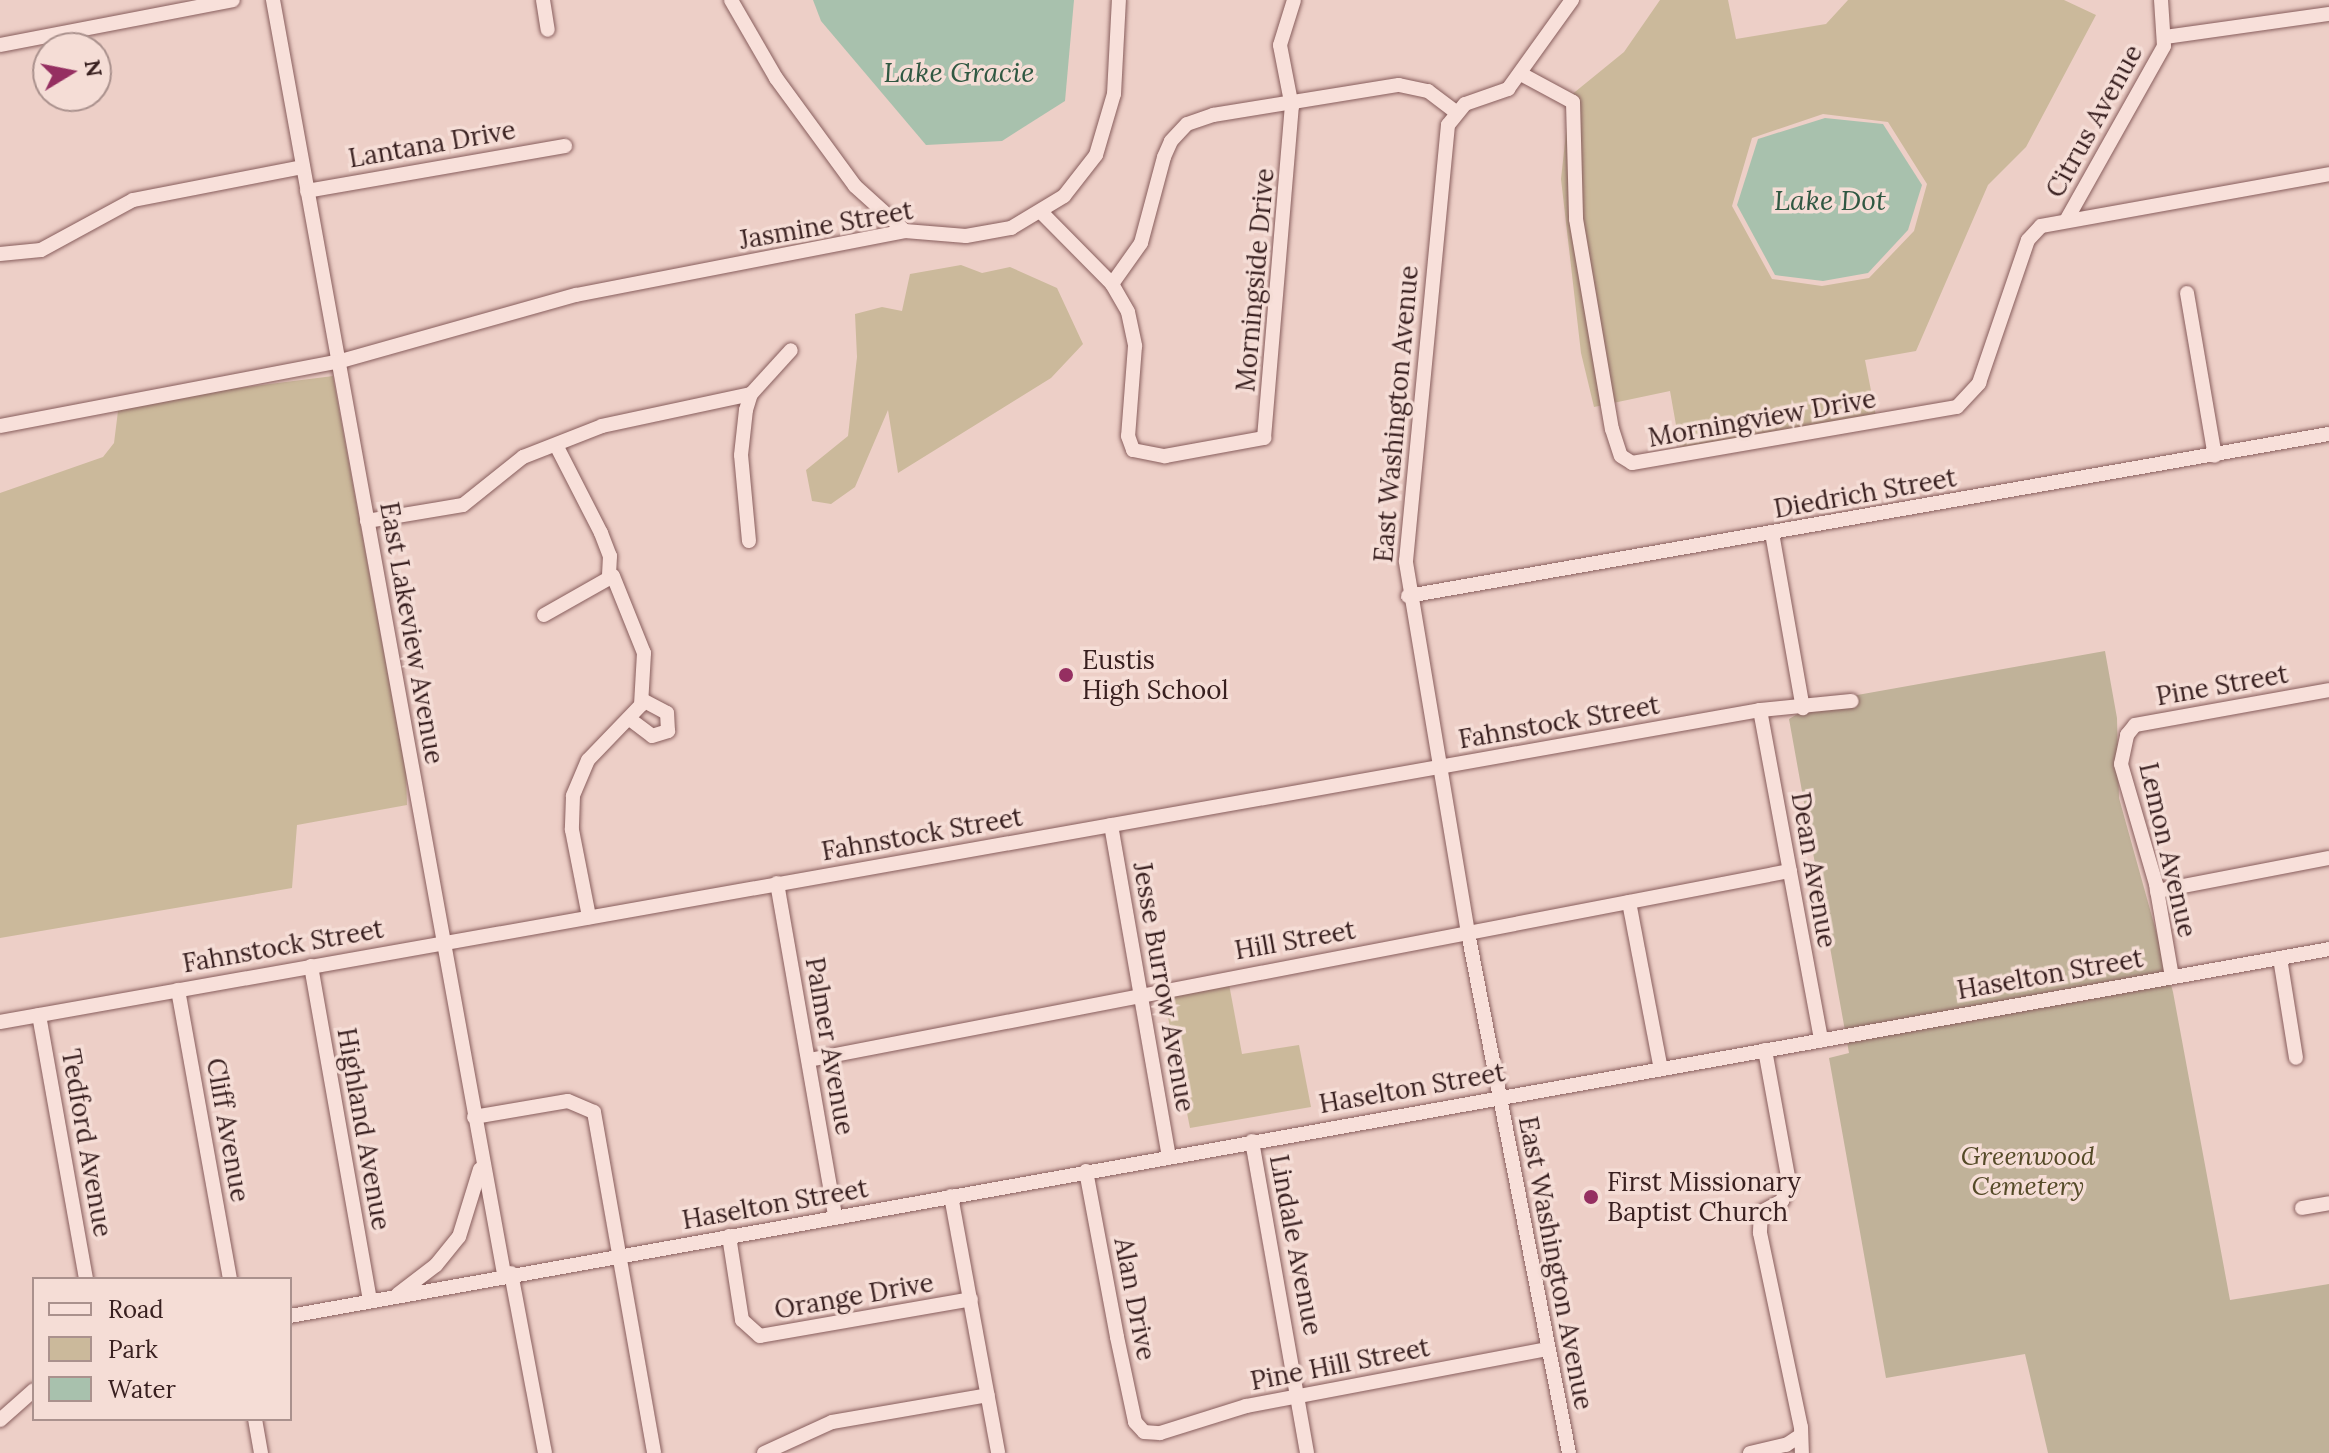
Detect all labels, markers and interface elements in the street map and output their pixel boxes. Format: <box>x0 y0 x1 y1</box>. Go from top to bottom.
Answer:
north arrow <box>32 32 112 112</box>
street label: Citrus Avenue <box>2039 39 2149 203</box>
water label: Lake Gracie <box>883 55 1035 89</box>
text: N <box>78 57 109 79</box>
street label: Lantana Drive <box>346 114 518 174</box>
street label: Morningside Drive <box>1230 167 1280 393</box>
water label: Lake Dot <box>1774 183 1886 217</box>
street label: Jasmine Street <box>737 194 915 256</box>
street label: East Washington Avenue <box>1367 264 1425 564</box>
street label: Morningview Drive <box>1646 383 1878 453</box>
street label: Diedrich Street <box>1771 462 1959 524</box>
street label: East Lakeview Avenue <box>374 500 450 766</box>
place label: Eustis High School <box>1082 644 1228 706</box>
street label: Pine Street <box>2154 658 2290 712</box>
marker: Eustis High School <box>1057 666 1075 684</box>
street label: Fahnstock Street <box>1456 689 1662 755</box>
street label: Lemon Avenue <box>2133 760 2203 940</box>
street label: Dean Avenue <box>1785 790 1843 950</box>
street label: Fahnstock Street <box>819 801 1025 867</box>
street label: Jesse Burrow Avenue <box>1127 860 1201 1114</box>
street label: Fahnstock Street <box>180 913 386 979</box>
street label: Hill Street <box>1232 914 1358 966</box>
street label: Haselton Street <box>1955 942 2145 1006</box>
street label: Palmer Avenue <box>799 955 861 1137</box>
street label: Highland Avenue <box>331 1025 397 1233</box>
street label: Tedford Avenue <box>55 1047 119 1239</box>
street label: Cliff Avenue <box>200 1056 256 1204</box>
street label: Haselton Street <box>1317 1056 1507 1120</box>
street label: East Washington Avenue <box>1512 1114 1600 1412</box>
park label: Greenwood Cemetery <box>1961 1140 2095 1202</box>
street label: Lindale Avenue <box>1263 1152 1329 1338</box>
place label: First Missionary Baptist Church <box>1607 1166 1801 1228</box>
street label: Haselton Street <box>680 1172 870 1236</box>
marker: First Missionary Baptist Church <box>1582 1188 1600 1206</box>
street label: Alan Drive <box>1108 1235 1162 1363</box>
street label: Orange Drive <box>772 1267 936 1325</box>
legend <box>32 1277 292 1421</box>
text: Road <box>108 1294 164 1325</box>
street label: Pine Hill Street <box>1248 1331 1432 1397</box>
text: Park <box>108 1334 158 1365</box>
text: Water <box>108 1374 176 1405</box>

